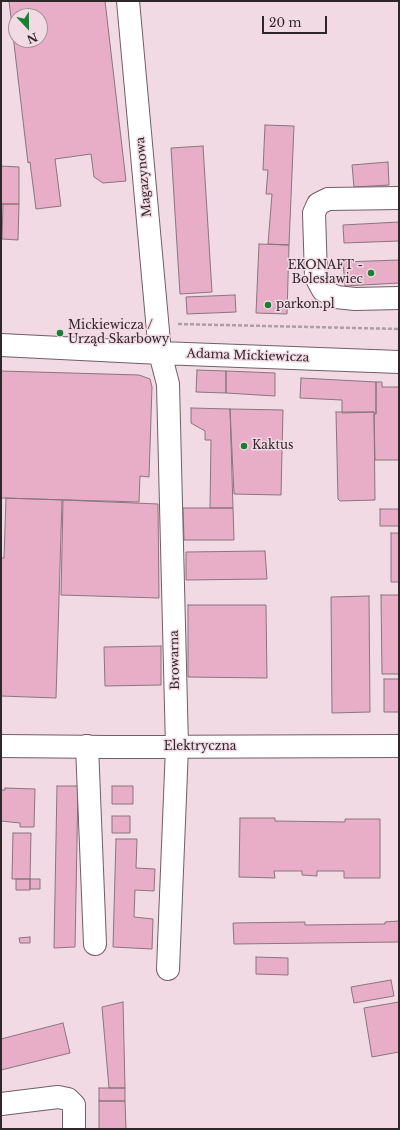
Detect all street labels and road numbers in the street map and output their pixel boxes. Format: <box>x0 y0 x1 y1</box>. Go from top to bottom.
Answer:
street label: Magazynowa <box>133 136 155 218</box>
street label: Adama Mickiewicza <box>186 347 310 365</box>
street label: Browarna <box>167 630 183 690</box>
street label: Elektryczna <box>164 740 236 754</box>

